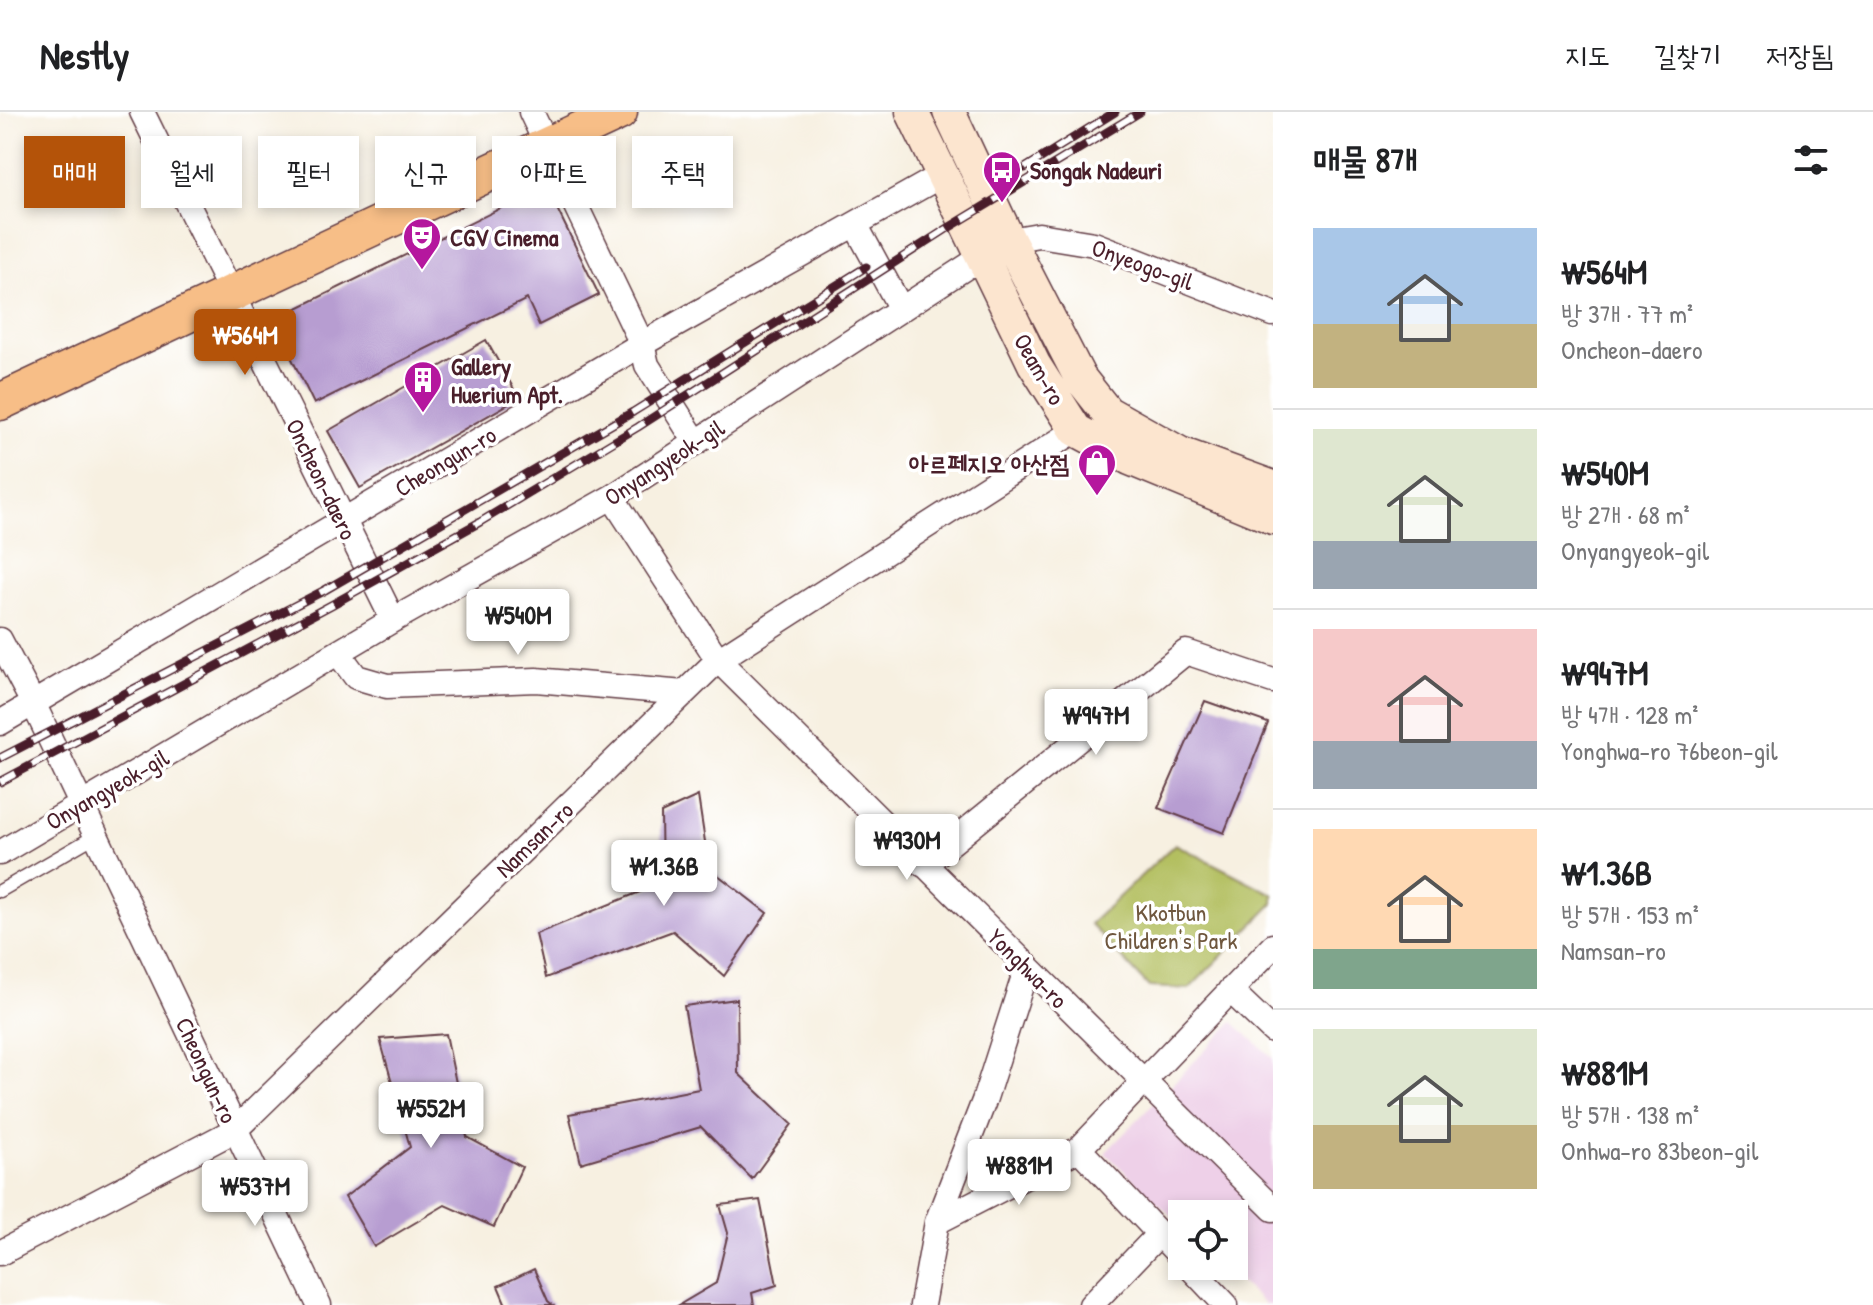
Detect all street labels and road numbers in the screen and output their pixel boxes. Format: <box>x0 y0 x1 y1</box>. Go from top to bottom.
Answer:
street label: Onyeogo-gil <box>1088 231 1199 297</box>
street label: Oeam-ro <box>1007 328 1073 411</box>
street label: Onyangyeok-gil <box>598 411 731 513</box>
street label: Oncheon-daero <box>279 413 365 545</box>
street label: Cheongun-ro <box>388 418 502 504</box>
street label: Onyangyeok-gil <box>40 741 175 837</box>
street label: Namsan-ro <box>488 794 580 884</box>
street label: Yonghwa-ro <box>981 921 1075 1015</box>
street label: Cheongun-ro <box>169 1012 246 1128</box>

